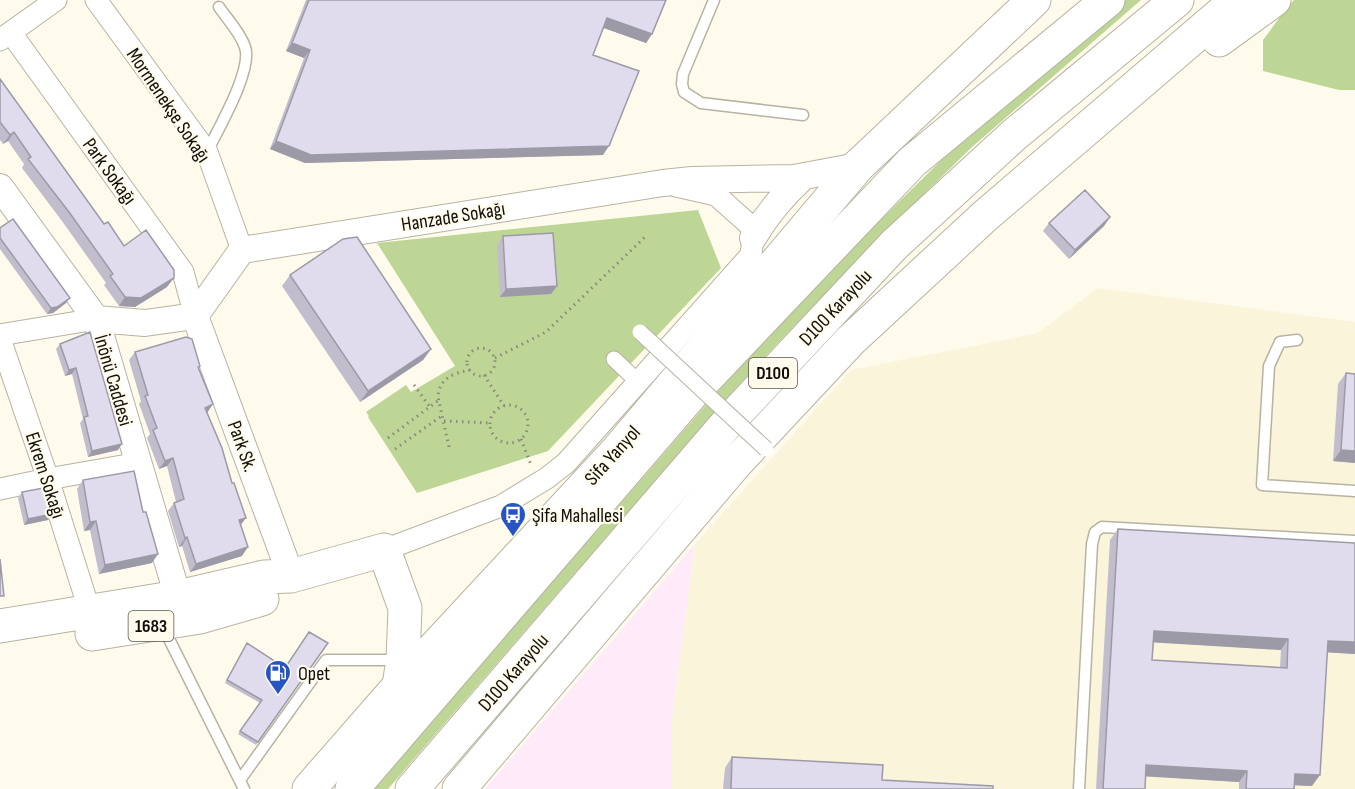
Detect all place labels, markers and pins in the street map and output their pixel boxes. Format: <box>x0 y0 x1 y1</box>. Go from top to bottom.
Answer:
bus stop icon: Şifa Mahallesi <box>498 500 528 538</box>
place label: Şifa Mahallesi <box>532 504 623 528</box>
fuel station icon: Opet <box>263 658 293 696</box>
place label: Opet <box>298 662 330 686</box>

